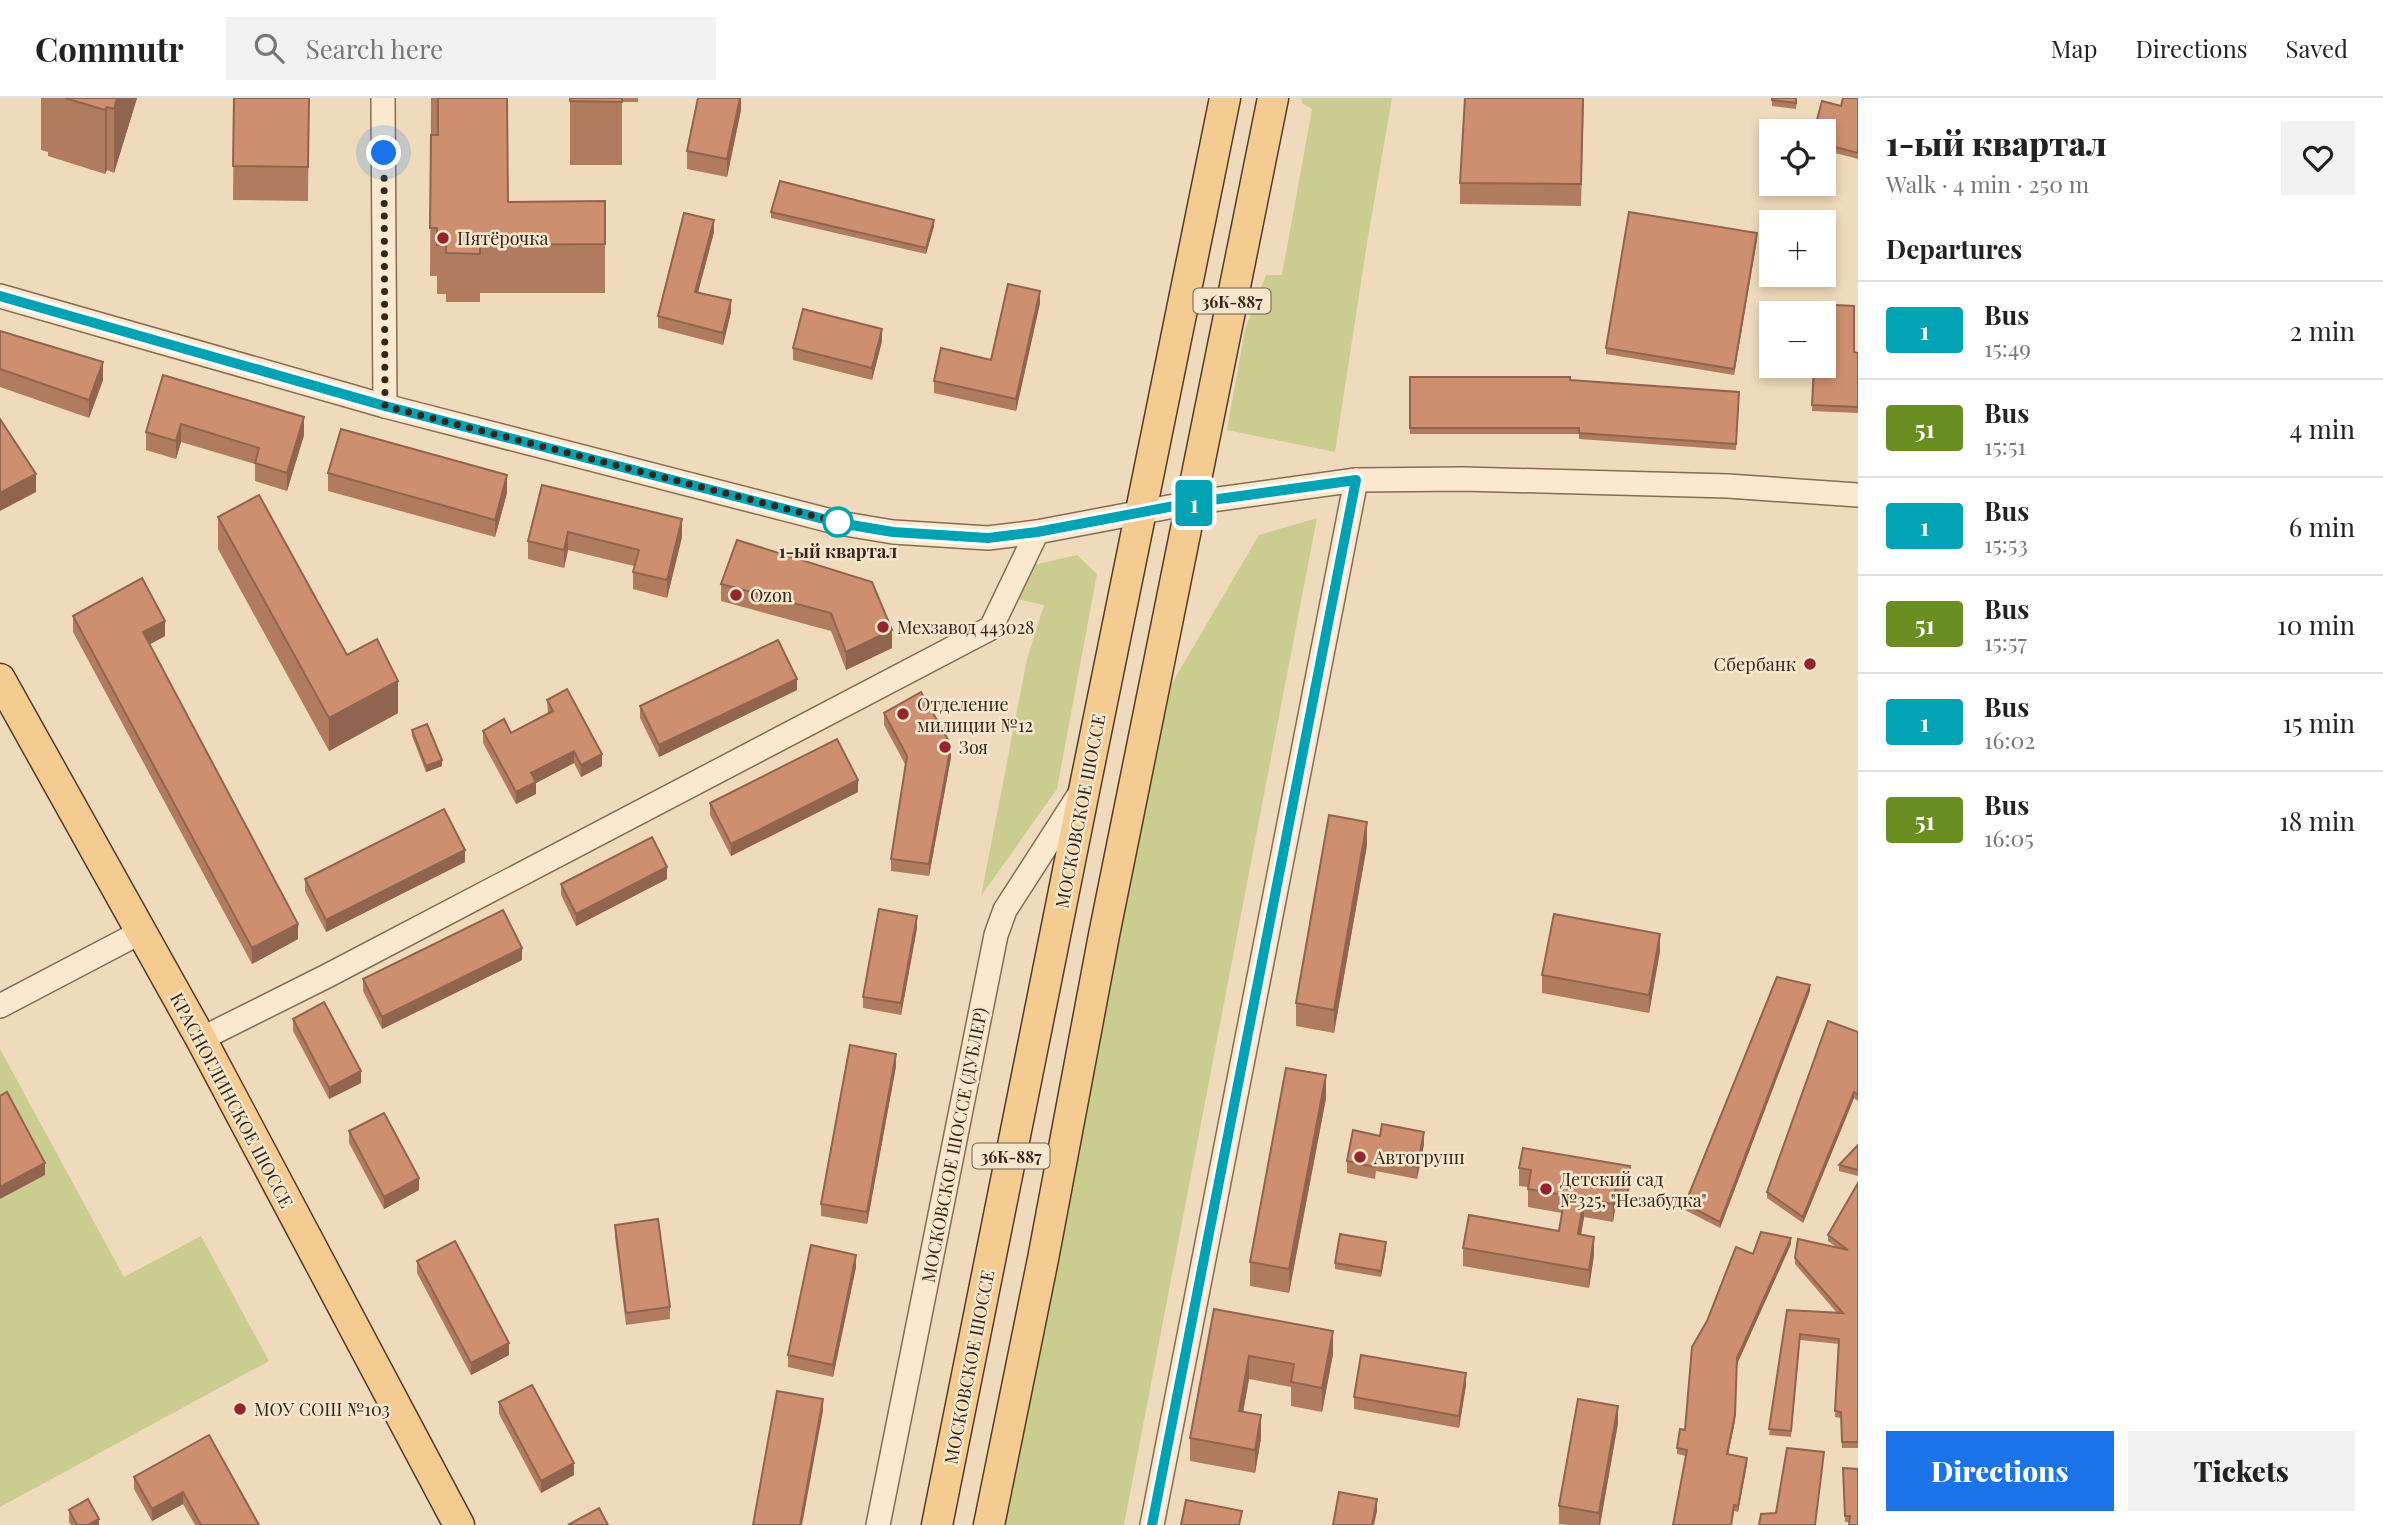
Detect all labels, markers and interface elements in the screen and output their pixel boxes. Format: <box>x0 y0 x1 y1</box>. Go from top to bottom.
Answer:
search box <box>226 17 716 80</box>
text: Commutr <box>35 26 184 70</box>
icon: search <box>250 29 288 67</box>
text: Search here <box>306 31 443 66</box>
text: Map <box>2051 32 2097 64</box>
text: Directions <box>2135 32 2248 64</box>
text: Saved <box>2286 32 2348 64</box>
map controls <box>1759 119 1836 378</box>
button: locate <box>1759 119 1836 196</box>
text: 1-ый квартал <box>1886 120 2107 164</box>
button: heart <box>2281 121 2355 195</box>
your location <box>366 135 401 170</box>
text: Walk · 4 min · 250 m <box>1886 168 2089 199</box>
button: + <box>1759 210 1836 287</box>
place label: Пятёрочка <box>457 226 548 250</box>
marker: Пятёрочка <box>435 230 451 246</box>
text: Departures <box>1886 231 2022 266</box>
road number: 36К-887 <box>1194 288 1270 314</box>
text: Bus <box>1984 297 2029 332</box>
button: − <box>1759 301 1836 378</box>
text: 2 min <box>2290 313 2355 348</box>
text: 1 <box>1920 314 1929 346</box>
text: 15:49 <box>1984 332 2031 363</box>
text: Bus <box>1984 395 2029 430</box>
text: 4 min <box>2289 411 2355 446</box>
text: 51 <box>1914 412 1935 444</box>
text: 15:51 <box>1984 430 2026 461</box>
line badge: 1 <box>1171 480 1217 526</box>
text: 1 <box>1189 487 1199 519</box>
text: Bus <box>1984 493 2029 528</box>
marker: 1-ый квартал <box>823 507 853 537</box>
text: 6 min <box>2289 509 2355 544</box>
text: 1 <box>1920 510 1929 542</box>
text: 15:53 <box>1984 528 2028 559</box>
place label: 1-ый квартал <box>779 539 897 563</box>
place label: Ozon <box>750 583 793 607</box>
marker: Ozon <box>728 587 744 603</box>
text: Bus <box>1984 591 2029 626</box>
text: 10 min <box>2277 607 2355 642</box>
text: 51 <box>1914 608 1935 640</box>
place label: Мехзавод 443028 <box>897 615 1034 639</box>
marker: Мехзавод 443028 <box>875 619 891 635</box>
text: 15:57 <box>1984 626 2027 657</box>
place label: Сбербанк <box>1714 652 1796 676</box>
marker: Сбербанк <box>1802 656 1818 672</box>
text: Bus <box>1984 689 2029 724</box>
place label: Отделение милиции №12 <box>917 692 1033 737</box>
text: 15 min <box>2283 705 2355 740</box>
marker: Отделение милиции №12 <box>895 706 911 722</box>
text: 1 <box>1920 706 1929 738</box>
street label: МОСКОВСКОЕ ШОССЕ <box>1049 712 1111 910</box>
text: 16:02 <box>1984 724 2035 755</box>
place label: Зоя <box>959 735 988 759</box>
marker: Зоя <box>937 739 953 755</box>
text: Bus <box>1984 787 2029 822</box>
text: 18 min <box>2279 803 2355 838</box>
text: 51 <box>1914 804 1935 836</box>
text: 16:05 <box>1984 822 2034 853</box>
street label: КРАСНОГЛИНСКОЕ ШОССЕ <box>165 988 299 1212</box>
street label: МОСКОВСКОЕ ШОССЕ (ДУБЛЕР) <box>916 1006 992 1284</box>
road number: 36К-887 <box>972 1144 1050 1168</box>
place label: Автогрупп <box>1373 1145 1465 1169</box>
marker: Автогрупп <box>1352 1149 1368 1165</box>
place label: Детский сад №325, "Незабудка" <box>1560 1167 1707 1212</box>
marker: Детский сад №325, "Незабудка" <box>1538 1181 1554 1197</box>
street label: МОСКОВСКОЕ ШОССЕ <box>938 1268 1000 1466</box>
place label: МОУ СОШ №103 <box>254 1397 390 1421</box>
marker: МОУ СОШ №103 <box>232 1401 248 1417</box>
button: Directions <box>1886 1431 2114 1511</box>
button: Tickets <box>2128 1431 2355 1511</box>

